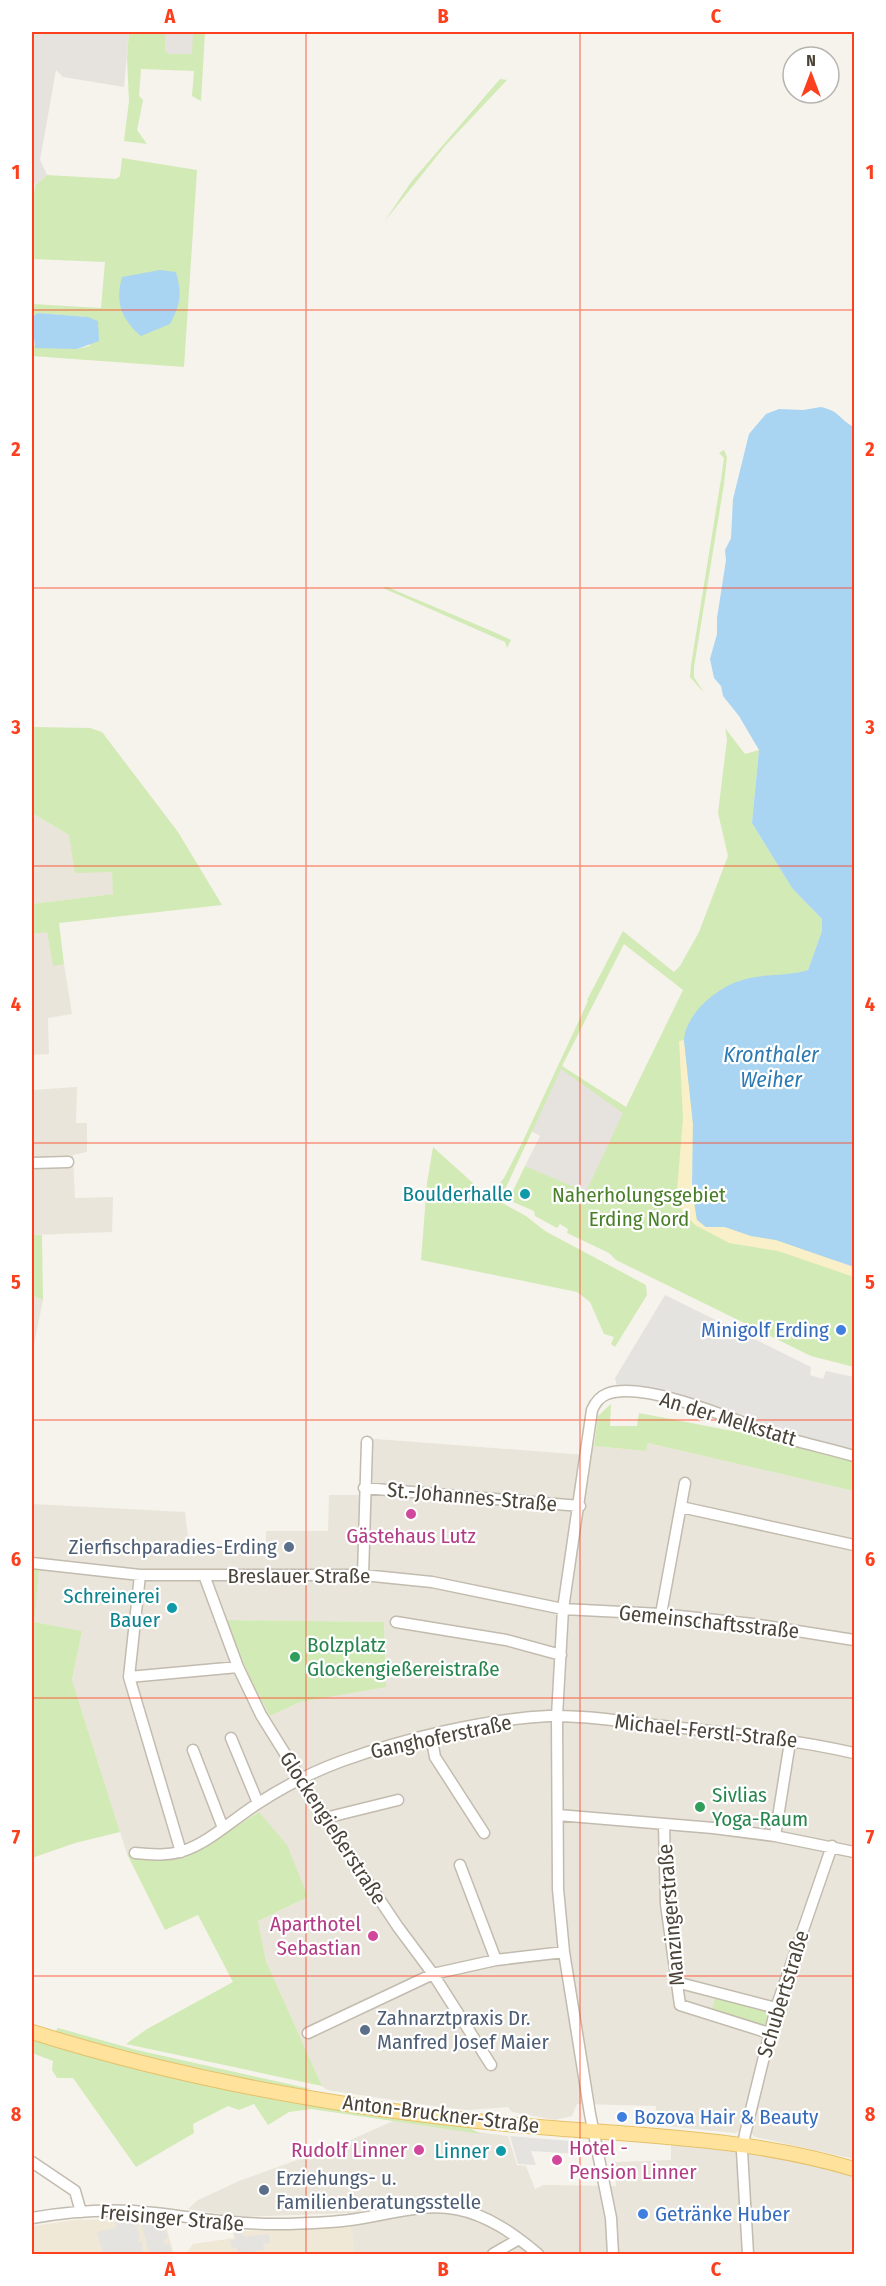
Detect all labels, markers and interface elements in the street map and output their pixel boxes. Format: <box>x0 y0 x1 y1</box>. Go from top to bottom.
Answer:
text: A <box>164 4 177 28</box>
text: B <box>437 4 449 28</box>
text: C <box>711 4 722 28</box>
north arrow <box>781 45 841 105</box>
text: N <box>806 51 816 70</box>
text: 1 <box>12 160 20 184</box>
text: 1 <box>866 160 874 184</box>
text: 2 <box>10 437 21 461</box>
text: 2 <box>864 437 875 461</box>
text: 3 <box>10 715 21 739</box>
text: 3 <box>864 715 875 739</box>
text: 4 <box>11 992 21 1016</box>
text: 4 <box>865 992 875 1016</box>
water label: Kronthaler Weiher <box>723 1041 820 1093</box>
place label: Boulderhalle <box>403 1181 513 1207</box>
park label: Naherholungsgebiet Erding Nord <box>552 1182 726 1232</box>
marker: Boulderhalle <box>518 1187 532 1201</box>
text: 5 <box>11 1270 21 1294</box>
text: 5 <box>865 1270 875 1294</box>
place label: Minigolf Erding <box>701 1317 829 1343</box>
marker: Minigolf Erding <box>834 1323 848 1337</box>
street label: An der Melkstatt <box>657 1386 799 1452</box>
street label: St.-Johannes-Straße <box>386 1477 558 1517</box>
marker: Gästehaus Lutz <box>404 1507 418 1521</box>
place label: Gästehaus Lutz <box>346 1523 476 1549</box>
place label: Zierfischparadies-Erding <box>69 1534 277 1560</box>
marker: Zierfischparadies-Erding <box>282 1540 296 1554</box>
text: 6 <box>11 1547 21 1571</box>
text: 6 <box>865 1547 875 1571</box>
street label: Breslauer Straße <box>228 1563 370 1589</box>
place label: Schreinerei Bauer <box>63 1583 161 1633</box>
street label: Gemeinschaftsstraße <box>618 1600 800 1644</box>
marker: Schreinerei Bauer <box>165 1601 179 1615</box>
place label: Bolzplatz Glockengießereistraße <box>307 1632 500 1682</box>
marker: Bolzplatz Glockengießereistraße <box>288 1650 302 1664</box>
street label: Michael-Ferstl-Straße <box>613 1708 799 1754</box>
street label: Ganghoferstraße <box>368 1709 514 1765</box>
street label: Glockengießerstraße <box>274 1747 392 1909</box>
place label: Sivlias Yoga-Raum <box>712 1782 808 1832</box>
marker: Sivlias Yoga-Raum <box>693 1800 707 1814</box>
text: 7 <box>12 1825 21 1849</box>
text: 7 <box>866 1825 875 1849</box>
street label: Manzingerstraße <box>652 1843 690 1987</box>
place label: Aparthotel Sebastian <box>270 1911 361 1961</box>
street label: Schubertstraße <box>751 1927 815 2061</box>
marker: Aparthotel Sebastian <box>366 1929 380 1943</box>
place label: Zahnarztpraxis Dr. Manfred Josef Maier <box>377 2005 549 2055</box>
marker: Zahnarztpraxis Dr. Manfred Josef Maier <box>358 2023 372 2037</box>
street label: Anton-Bruckner-Straße <box>341 2089 541 2139</box>
text: 8 <box>11 2102 22 2126</box>
text: 8 <box>865 2102 876 2126</box>
place label: Bozova Hair & Beauty <box>634 2104 819 2130</box>
marker: Bozova Hair & Beauty <box>615 2110 629 2124</box>
place label: Hotel - Pension Linner <box>569 2135 697 2185</box>
place label: Rudolf Linner <box>291 2137 408 2163</box>
place label: Linner <box>435 2138 490 2164</box>
marker: Rudolf Linner <box>412 2143 426 2157</box>
marker: Linner <box>494 2144 508 2158</box>
marker: Hotel - Pension Linner <box>550 2153 564 2167</box>
place label: Erziehungs- u. Familienberatungsstelle <box>276 2165 481 2215</box>
marker: Erziehungs- u. Familienberatungsstelle <box>257 2183 271 2197</box>
street label: Freisinger Straße <box>99 2199 245 2237</box>
place label: Getränke Huber <box>655 2201 790 2227</box>
marker: Getränke Huber <box>636 2207 650 2221</box>
text: A <box>164 2257 177 2281</box>
text: B <box>437 2257 449 2281</box>
text: C <box>711 2257 722 2281</box>

